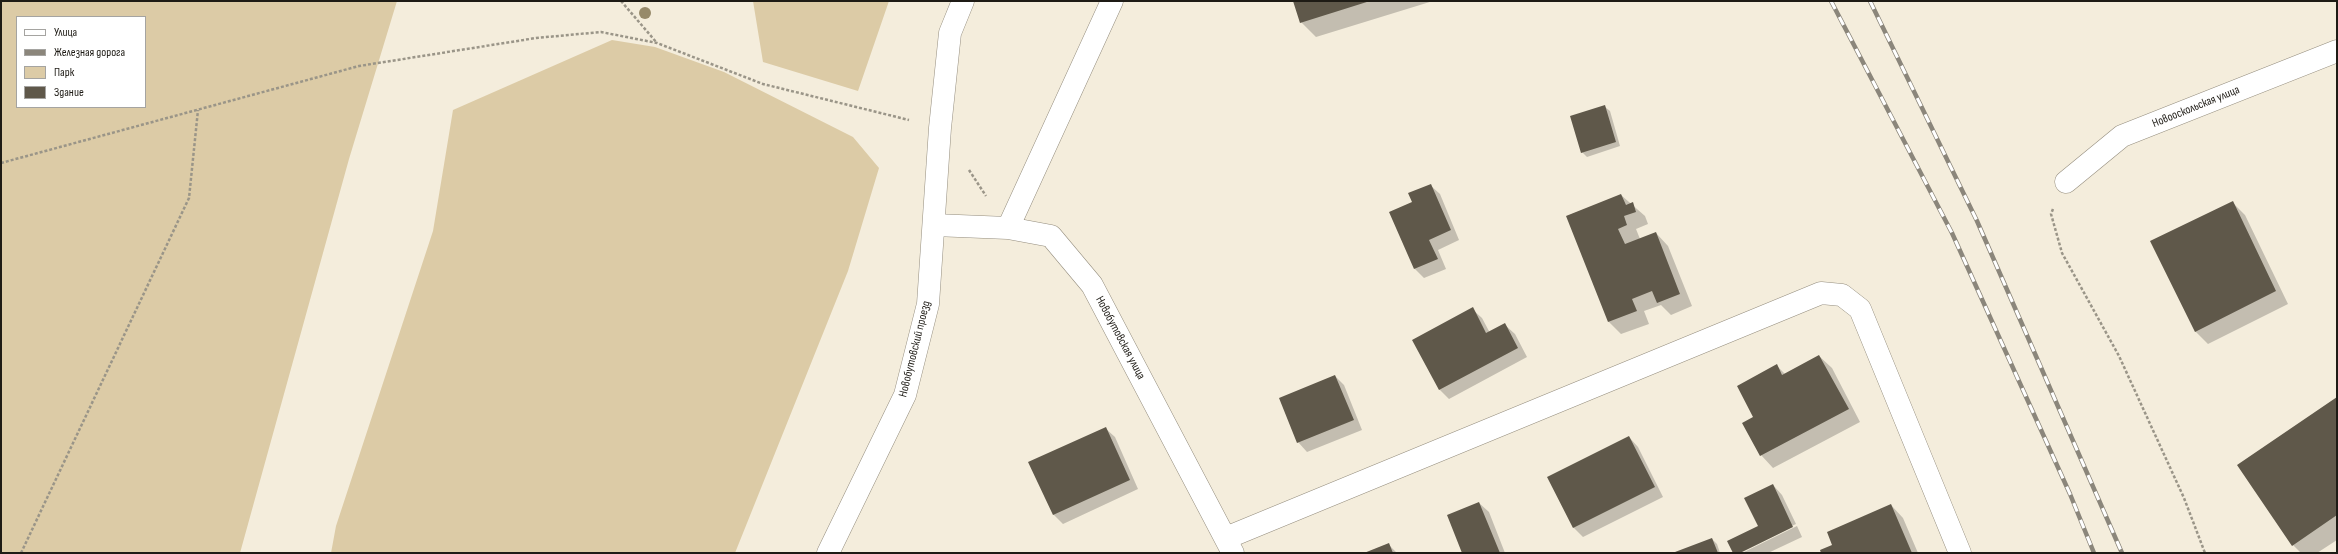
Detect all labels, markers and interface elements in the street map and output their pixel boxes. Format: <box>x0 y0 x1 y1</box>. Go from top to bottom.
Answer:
legend <box>16 16 146 108</box>
text: Улица <box>54 25 77 40</box>
text: Железная дорога <box>54 45 125 60</box>
text: Парк <box>54 65 74 80</box>
street label: Новооскольская улица <box>2150 83 2242 131</box>
text: Здание <box>54 85 84 100</box>
street label: Новобутовская улица <box>1092 294 1148 382</box>
street label: Новобутовский проезд <box>896 299 934 399</box>

